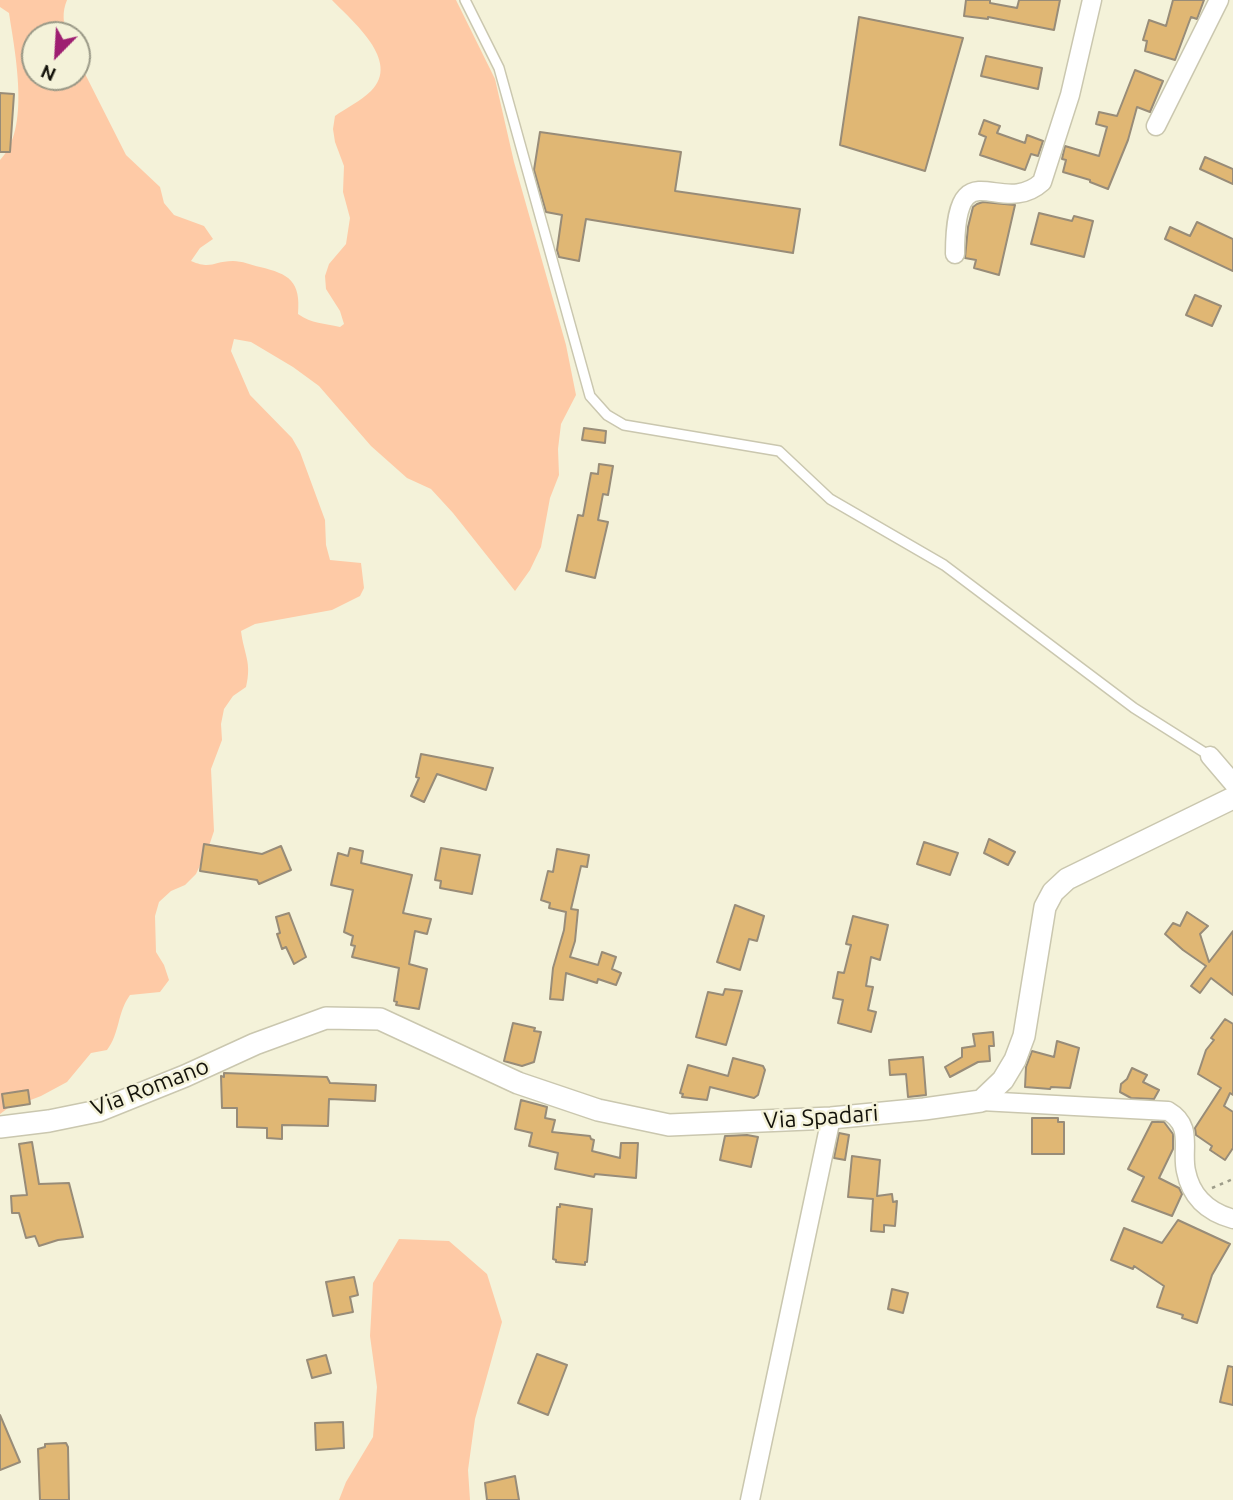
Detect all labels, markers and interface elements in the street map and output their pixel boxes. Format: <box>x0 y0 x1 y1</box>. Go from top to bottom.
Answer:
north arrow <box>21 21 91 91</box>
text: N <box>37 60 59 86</box>
street label: Via Romano <box>87 1052 213 1122</box>
street label: Via Spadari <box>763 1099 879 1135</box>

